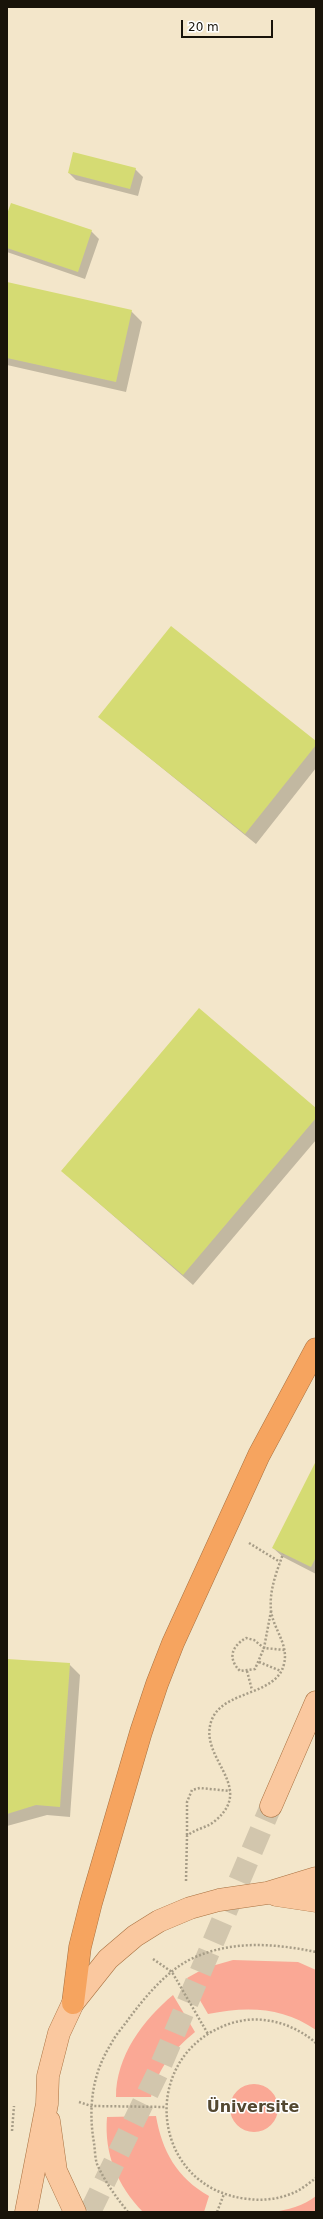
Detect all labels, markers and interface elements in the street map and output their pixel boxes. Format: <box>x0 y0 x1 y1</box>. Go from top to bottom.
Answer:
scale bar <box>183 12 275 38</box>
text: 20 m <box>188 20 219 34</box>
district label: Üniversite <box>207 2098 299 2118</box>

